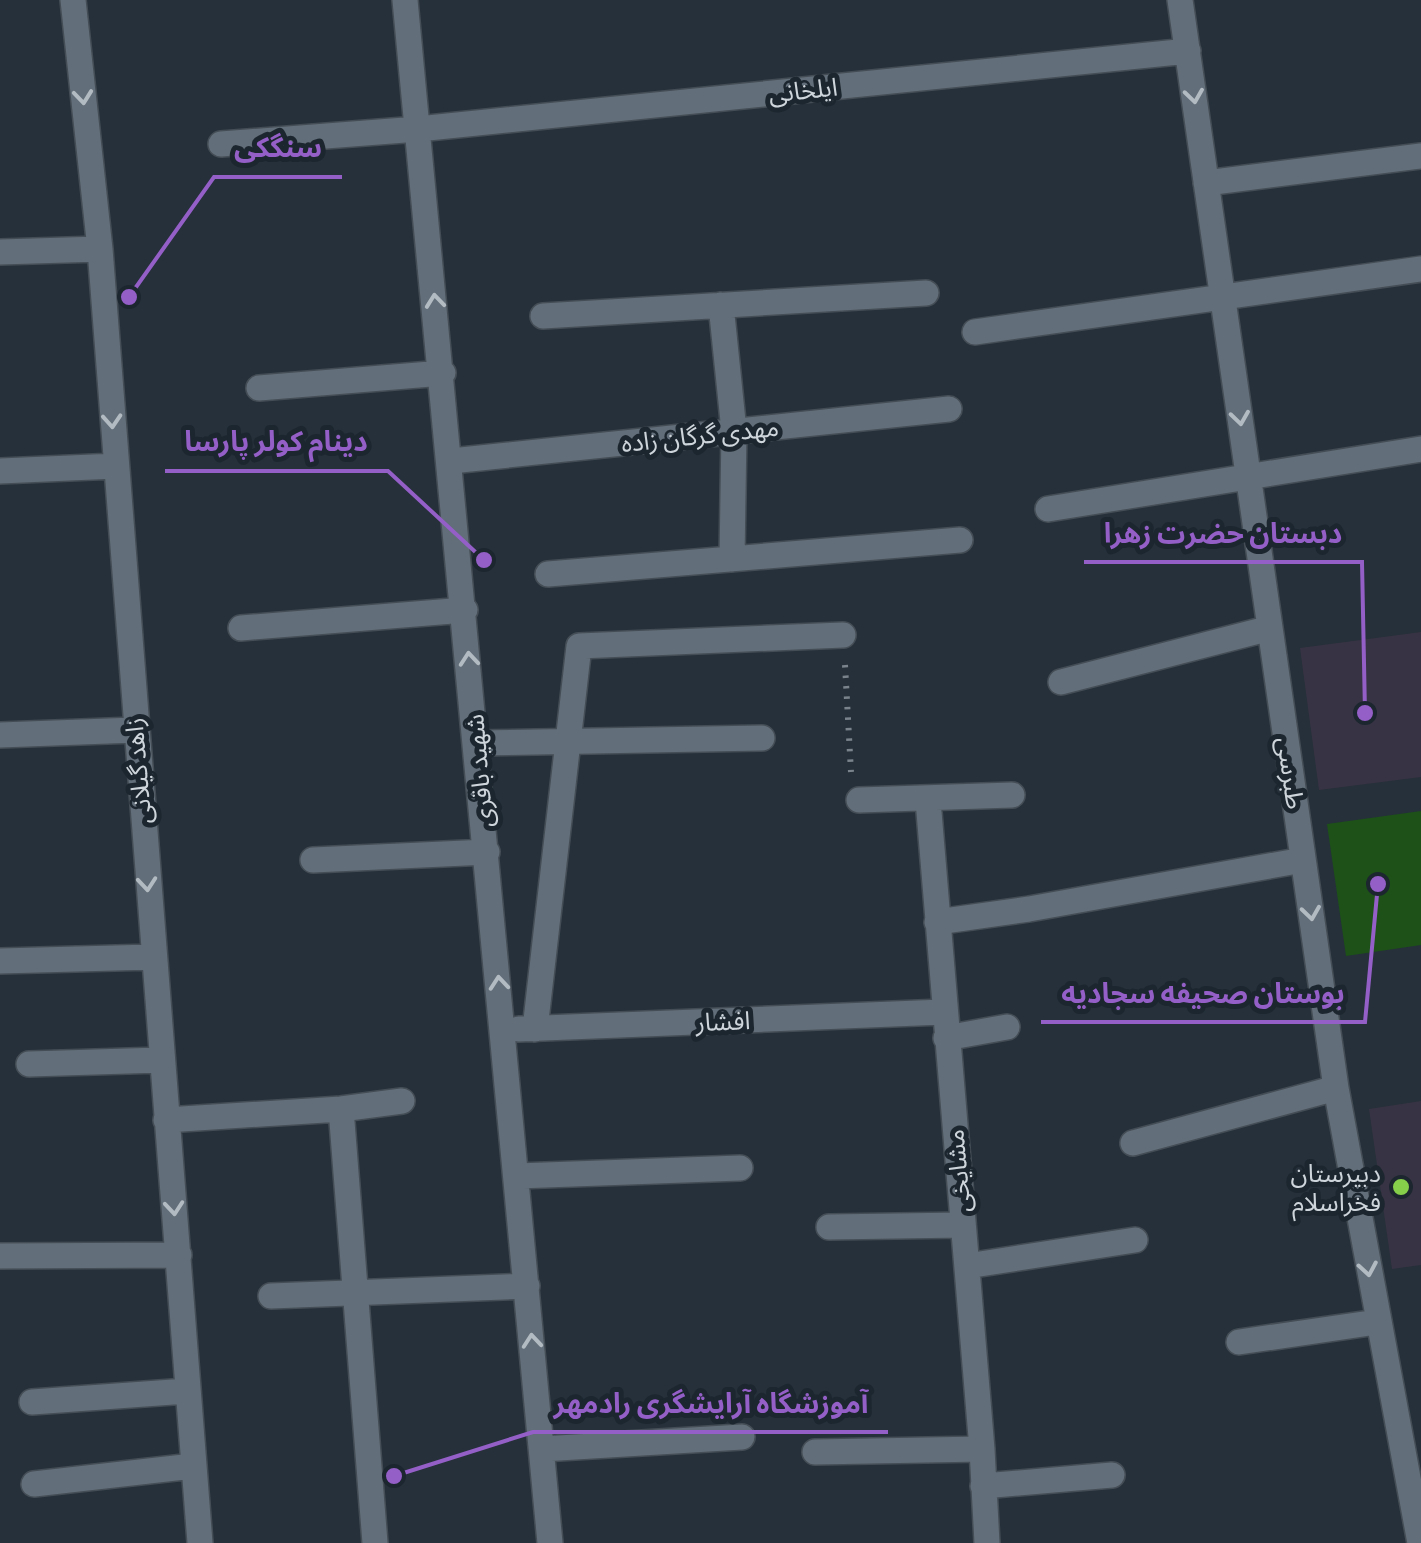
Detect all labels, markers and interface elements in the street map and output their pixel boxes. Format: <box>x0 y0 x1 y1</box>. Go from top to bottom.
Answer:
street label: ایلخانی <box>767 70 839 109</box>
one-way arrow <box>72 89 94 105</box>
one-way arrow <box>1183 89 1204 105</box>
callout: سنگکی <box>214 119 342 177</box>
text: سنگکی <box>234 129 322 163</box>
one-way arrow <box>425 292 447 308</box>
one-way arrow <box>1229 410 1250 427</box>
street label: مهدی گرگان زاده <box>620 411 780 458</box>
one-way arrow <box>101 413 123 429</box>
callout: دینام کولر پارسا <box>165 413 388 471</box>
text: دینام کولر پارسا <box>184 423 368 463</box>
callout: دبستان حضرت زهرا <box>1084 504 1362 562</box>
text: دبستان حضرت زهرا <box>1104 515 1342 550</box>
one-way arrow <box>459 651 481 667</box>
street label: شهید باقری <box>458 713 499 829</box>
street label: زاهد گیلانی <box>117 717 158 826</box>
street label: طبرسی <box>1271 735 1312 811</box>
one-way arrow <box>136 877 158 893</box>
one-way arrow <box>1299 905 1320 921</box>
callout: بوستان صحیفه سجادیه <box>1041 964 1365 1022</box>
one-way arrow <box>489 974 510 990</box>
text: بوستان صحیفه سجادیه <box>1061 975 1345 1010</box>
street label: افشار <box>694 1004 751 1037</box>
street label: مشایخی <box>938 1128 977 1214</box>
place label: دبیرستان فخراسلام <box>1291 1157 1381 1222</box>
marker: دبیرستان فخراسلام <box>1390 1176 1412 1198</box>
one-way arrow <box>163 1201 185 1217</box>
one-way arrow <box>1357 1260 1378 1277</box>
one-way arrow <box>522 1333 544 1349</box>
callout: آموزشگاه آرایشگری رادمهر <box>533 1374 888 1432</box>
text: آموزشگاه آرایشگری رادمهر <box>553 1385 869 1420</box>

